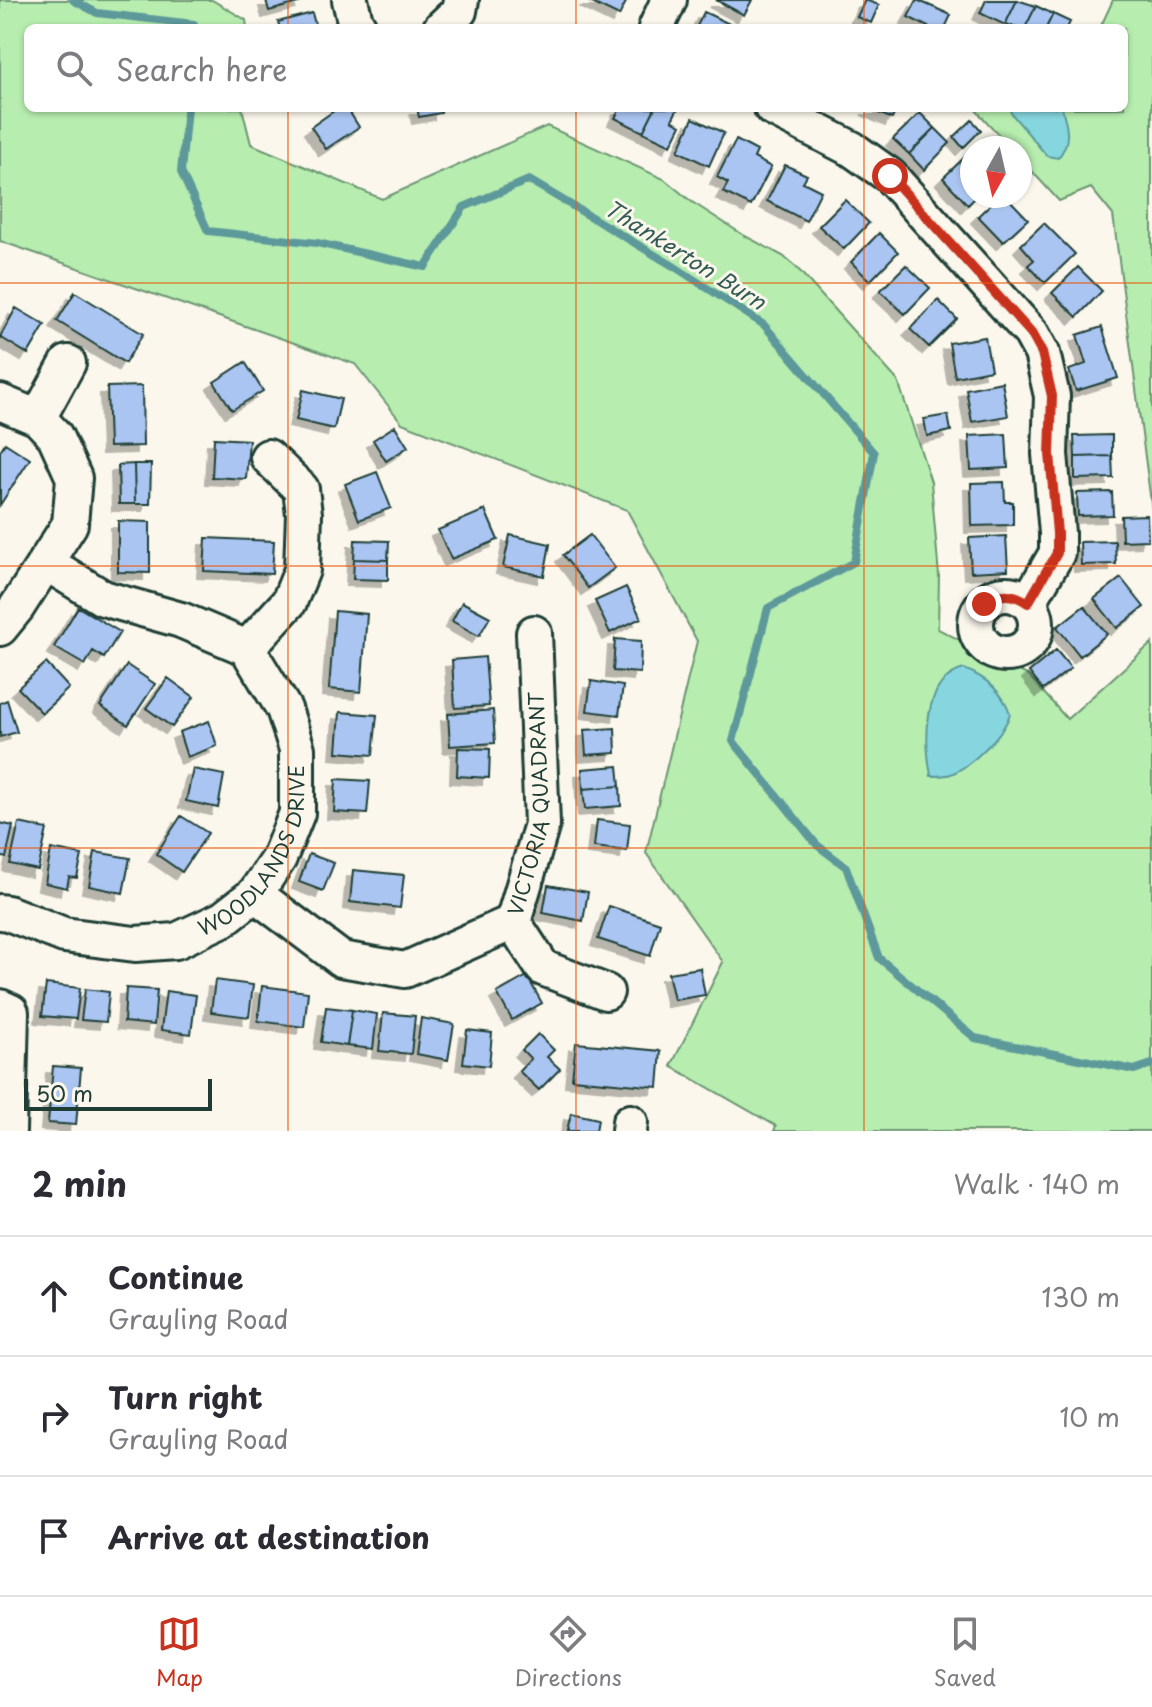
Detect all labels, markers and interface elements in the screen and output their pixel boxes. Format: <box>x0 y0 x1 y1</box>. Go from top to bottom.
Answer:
search box <box>24 24 1128 112</box>
icon: search <box>52 46 96 90</box>
text: Search here <box>116 46 288 91</box>
north arrow <box>960 136 1032 208</box>
route start <box>872 158 908 194</box>
water label: Thankerton Burn <box>599 191 774 317</box>
route end <box>966 586 1002 622</box>
street label: VICTORIA QUADRANT <box>500 691 557 919</box>
street label: WOODLANDS DRIVE <box>193 765 311 943</box>
scale bar <box>24 1075 212 1111</box>
text: 50 m <box>36 1076 93 1109</box>
text: 2 min <box>32 1157 127 1209</box>
text: Walk · 140 m <box>954 1164 1120 1203</box>
text: Continue <box>108 1254 243 1299</box>
icon: ahead <box>32 1274 76 1318</box>
text: 130 m <box>1041 1277 1120 1316</box>
text: Grayling Road <box>108 1299 289 1338</box>
text: Turn right <box>108 1374 263 1419</box>
icon: right <box>32 1394 76 1438</box>
text: 10 m <box>1059 1397 1120 1436</box>
text: Grayling Road <box>108 1419 289 1458</box>
icon: arrive <box>32 1514 76 1558</box>
text: Arrive at destination <box>108 1514 430 1559</box>
tab: Map <box>156 1612 203 1693</box>
tab: Directions <box>515 1612 622 1693</box>
tab: Saved <box>934 1612 996 1693</box>

